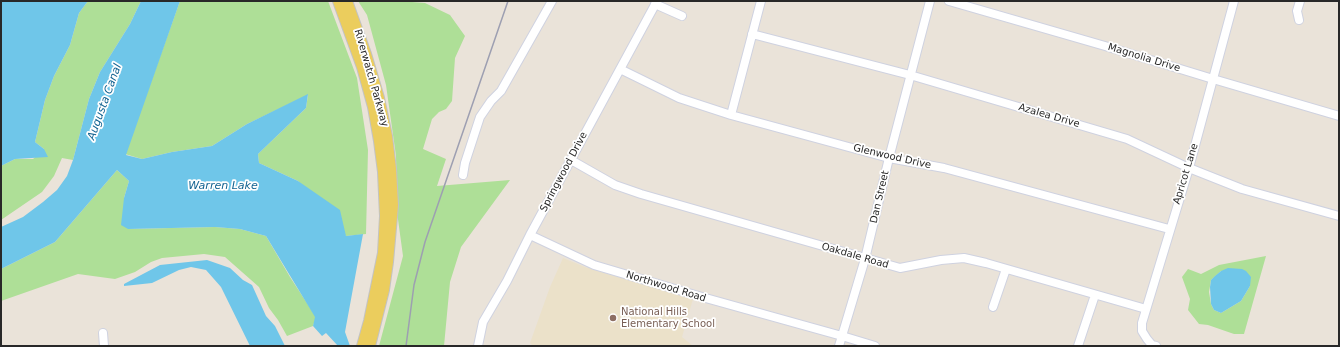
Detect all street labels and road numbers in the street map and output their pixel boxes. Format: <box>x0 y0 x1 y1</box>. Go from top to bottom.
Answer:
street label: Riverwatch Parkway <box>351 28 391 128</box>
street label: Magnolia Drive <box>1106 41 1182 75</box>
street label: Azalea Drive <box>1017 102 1081 130</box>
street label: Springwood Drive <box>538 130 590 214</box>
street label: Glenwood Drive <box>852 142 932 172</box>
street label: Apricot Lane <box>1171 142 1201 206</box>
street label: Dan Street <box>868 169 892 225</box>
street label: Oakdale Road <box>820 241 890 271</box>
street label: Northwood Road <box>625 269 707 305</box>

